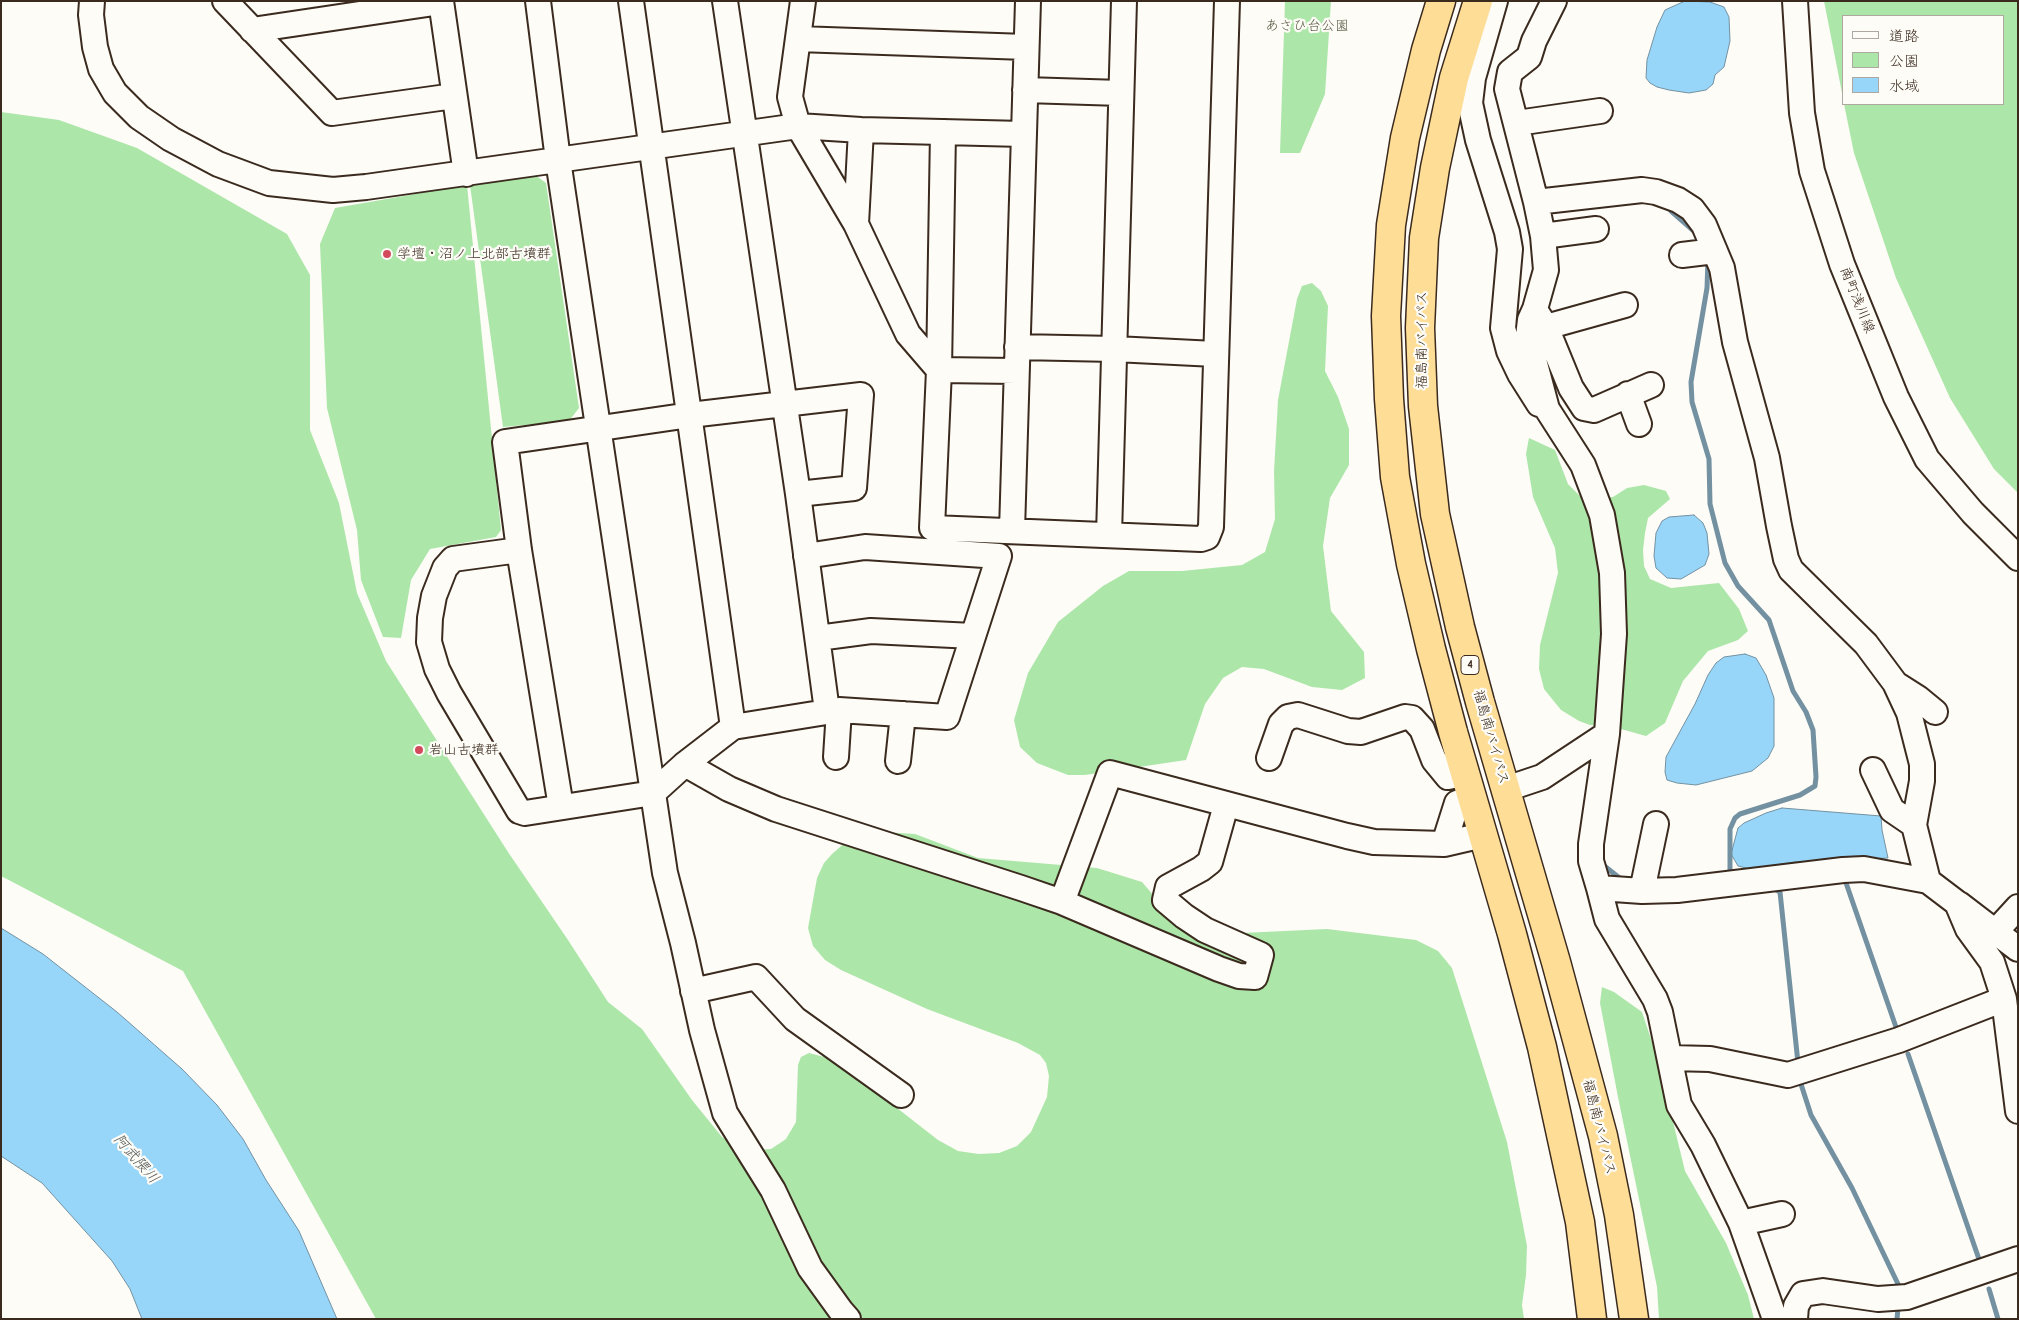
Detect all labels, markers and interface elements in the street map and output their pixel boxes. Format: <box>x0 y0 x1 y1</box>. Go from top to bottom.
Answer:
legend <box>1842 15 2004 105</box>
park label: あさひ台公園 <box>1265 18 1349 34</box>
text: 道路 <box>1889 27 1919 45</box>
text: 公園 <box>1889 52 1919 70</box>
text: 水域 <box>1889 77 1919 95</box>
place label: 学壇・沼ノ上北部古墳群 <box>397 246 551 262</box>
marker: 学壇・沼ノ上北部古墳群 <box>381 248 393 260</box>
street label: 南町浅川線 <box>1836 264 1878 336</box>
street label: 福島南バイパス <box>1414 291 1430 389</box>
road number: 4 <box>1461 656 1479 674</box>
street label: 福島南バイパス <box>1469 688 1513 786</box>
place label: 岩山古墳群 <box>429 742 499 758</box>
marker: 岩山古墳群 <box>413 744 425 756</box>
street label: 福島南バイパス <box>1579 1077 1619 1177</box>
water label: 阿武隈川 <box>110 1130 162 1188</box>

